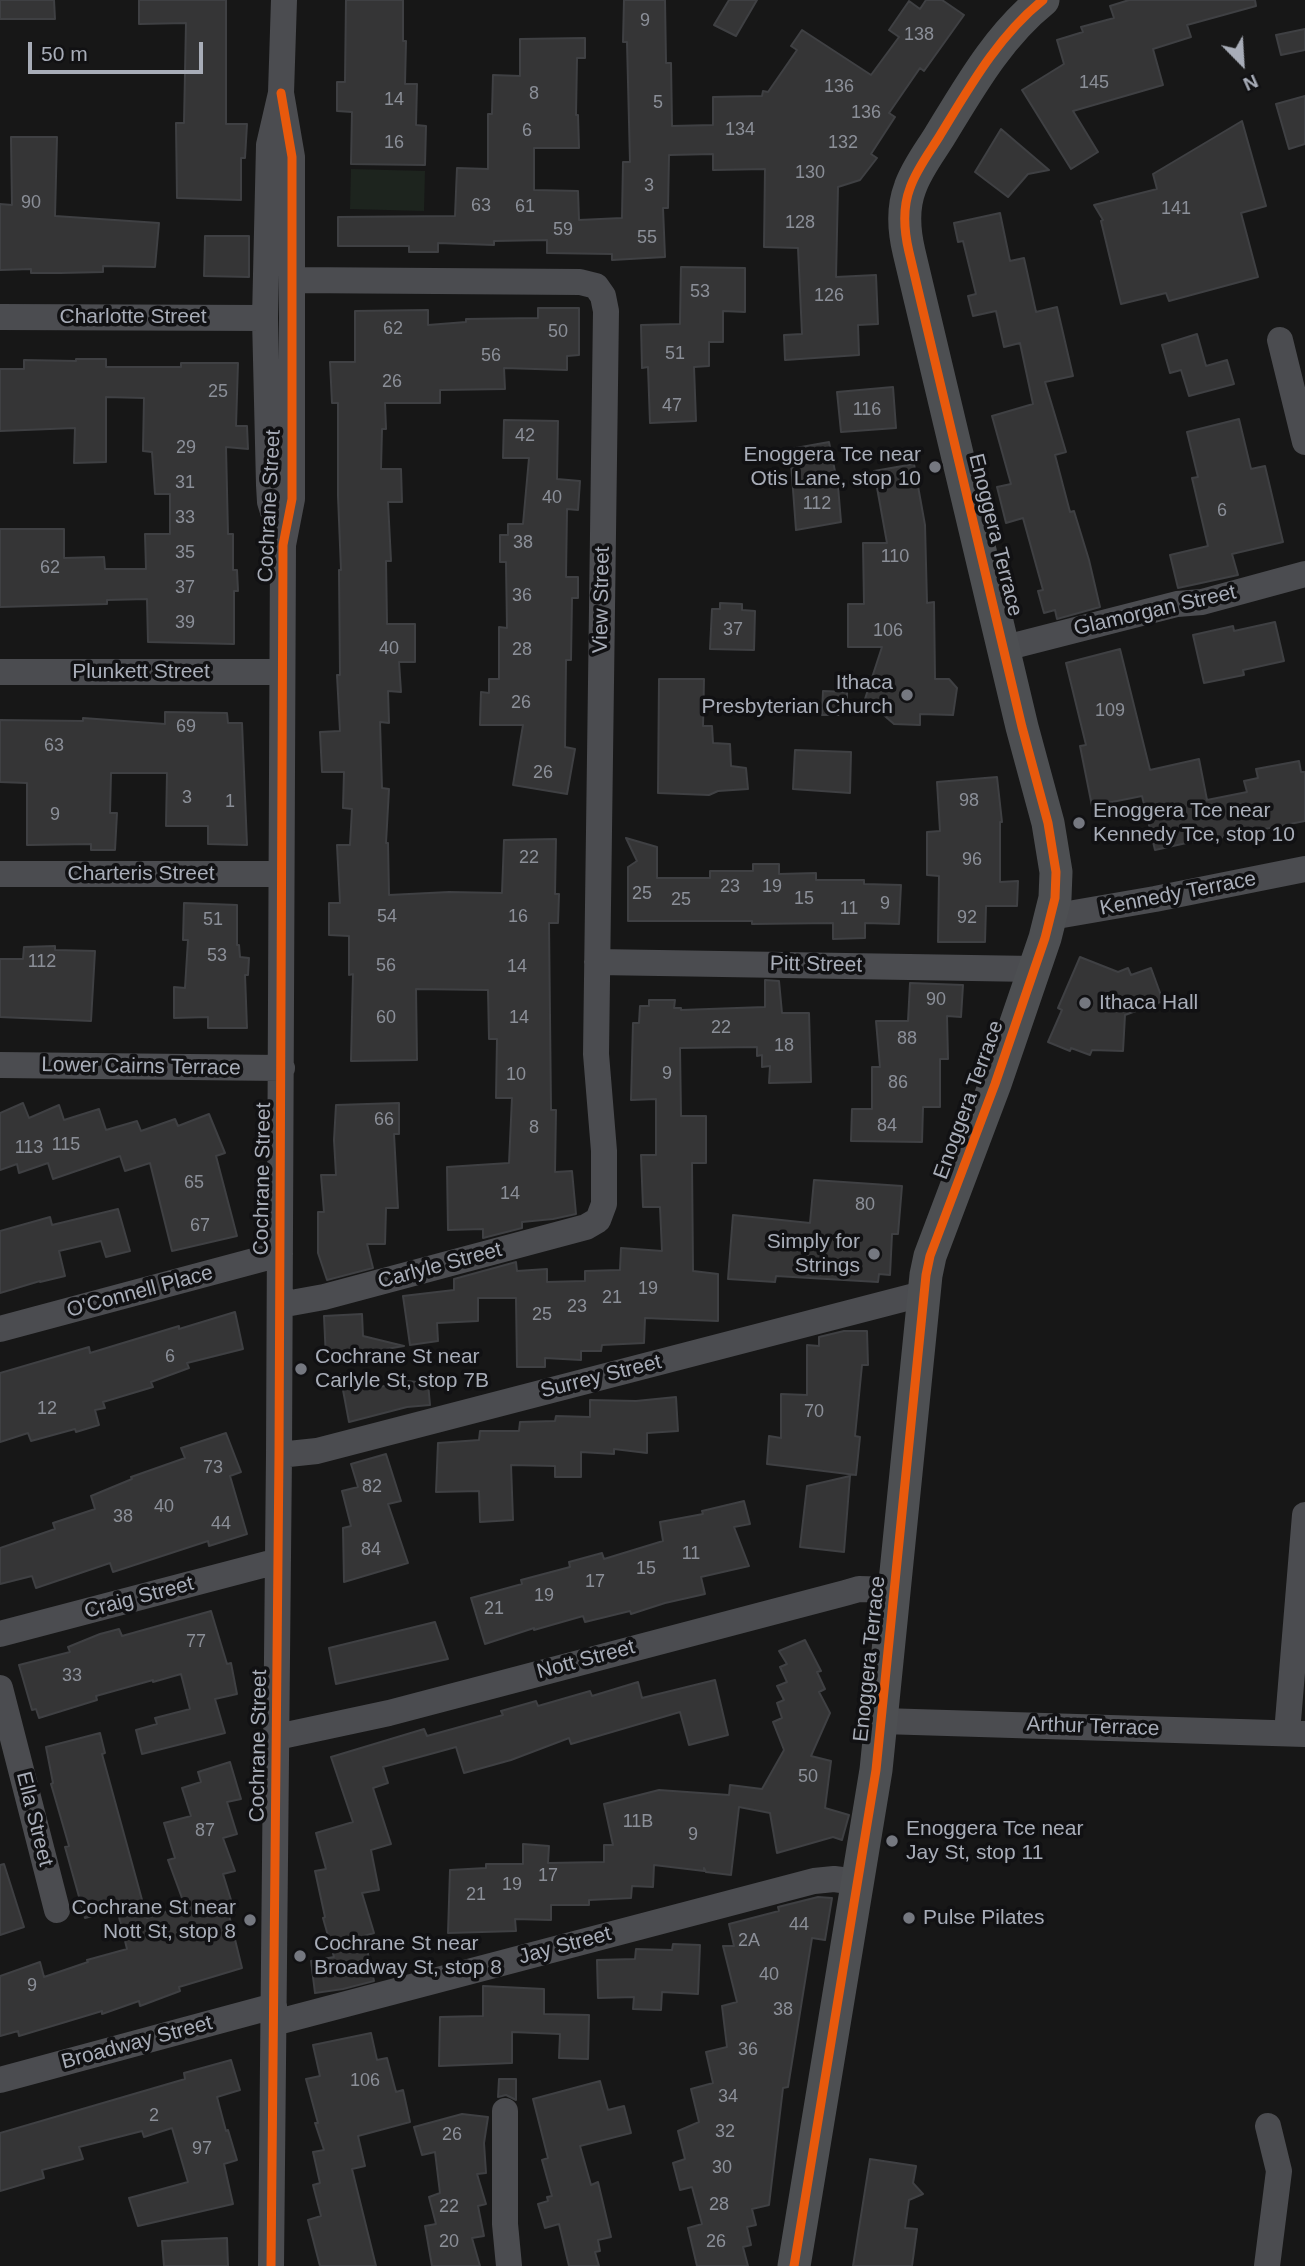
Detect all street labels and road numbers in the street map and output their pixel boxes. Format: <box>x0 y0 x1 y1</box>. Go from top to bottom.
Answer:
street label: Charlotte Street <box>59 304 207 330</box>
street label: Cochrane Street <box>253 429 287 583</box>
street label: Enoggera Terrace <box>963 451 1027 619</box>
street label: View Street <box>588 546 616 654</box>
street label: Glamorgan Street <box>1071 580 1239 642</box>
street label: Plunkett Street <box>72 659 210 685</box>
street label: Charteris Street <box>67 861 215 887</box>
street label: Kennedy Terrace <box>1098 866 1258 922</box>
street label: Pitt Street <box>770 952 862 978</box>
street label: Enoggera Terrace <box>929 1017 1009 1183</box>
street label: Lower Cairns Terrace <box>41 1053 241 1081</box>
street label: Cochrane Street <box>249 1102 277 1256</box>
street label: Carlyle Street <box>375 1237 505 1295</box>
street label: O'Connell Place <box>64 1260 216 1324</box>
street label: Surrey Street <box>538 1350 664 1404</box>
street label: Craig Street <box>82 1571 196 1625</box>
street label: Enoggera Terrace <box>849 1575 891 1743</box>
street label: Nott Street <box>534 1635 638 1685</box>
street label: Cochrane Street <box>245 1669 273 1823</box>
street label: Arthur Terrace <box>1026 1712 1160 1742</box>
street label: Ella Street <box>10 1769 58 1869</box>
street label: Jay Street <box>516 1922 614 1970</box>
street label: Broadway Street <box>59 2011 215 2075</box>

